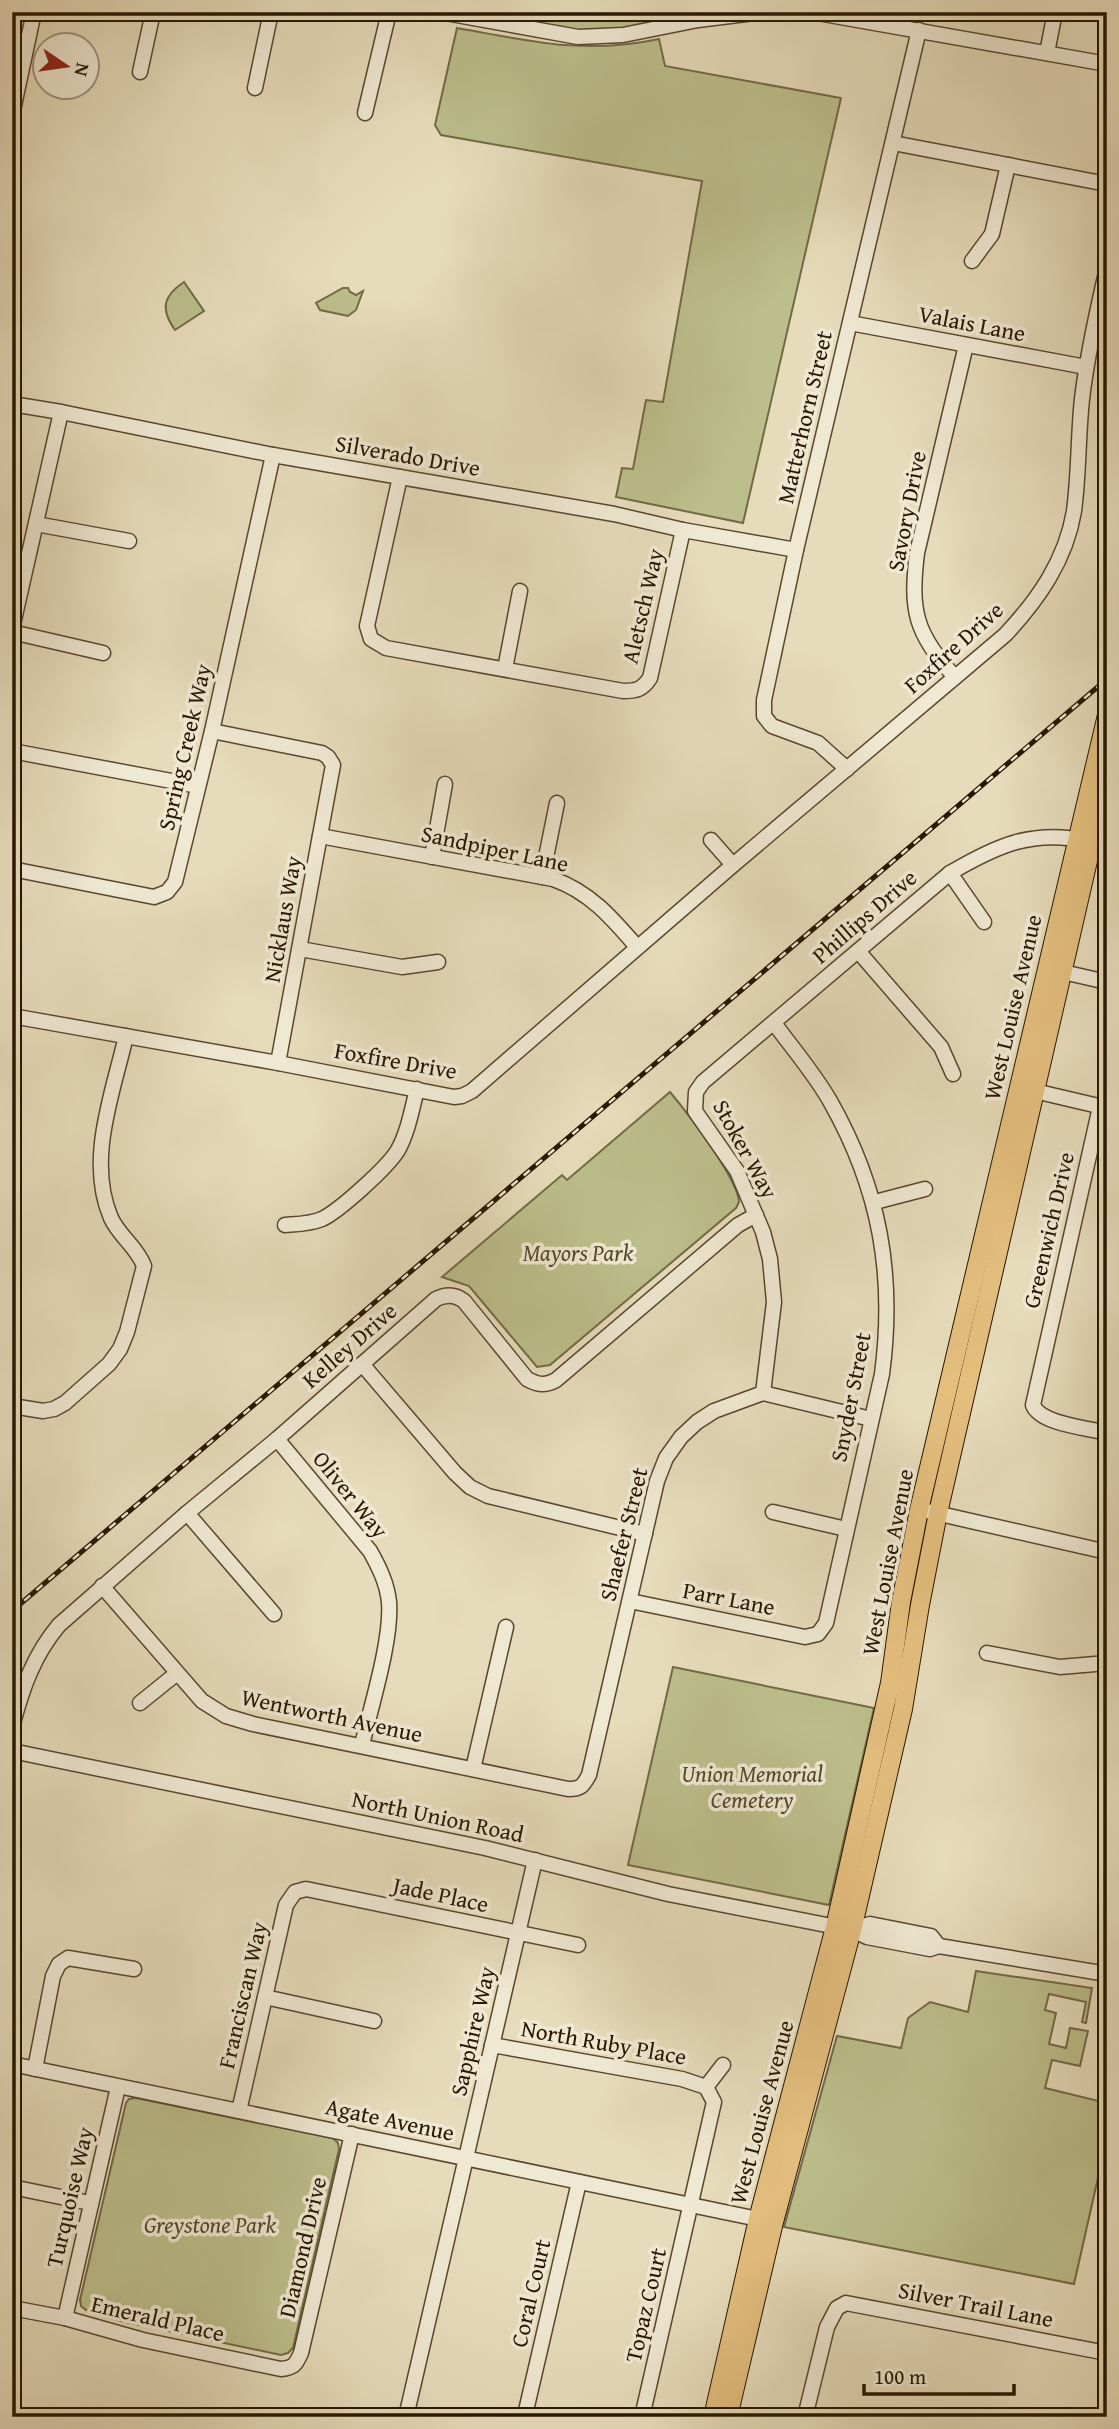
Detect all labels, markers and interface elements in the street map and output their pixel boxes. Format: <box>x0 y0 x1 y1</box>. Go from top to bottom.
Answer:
north arrow <box>32 32 102 102</box>
text: N <box>67 60 98 79</box>
street label: Valais Lane <box>916 296 1028 350</box>
street label: Matterhorn Street <box>768 327 840 507</box>
street label: Silverado Drive <box>333 426 483 484</box>
street label: Savory Drive <box>878 448 934 574</box>
street label: Aletsch Way <box>613 545 671 667</box>
street label: Foxfire Drive <box>896 593 1010 701</box>
street label: Spring Creek Way <box>149 660 219 834</box>
street label: Sandpiper Lane <box>418 816 572 880</box>
street label: Nicklaus Way <box>255 853 309 985</box>
street label: Phillips Drive <box>804 861 924 971</box>
street label: West Louise Avenue <box>975 911 1049 1103</box>
street label: Foxfire Drive <box>332 1033 460 1087</box>
street label: Stoker Way <box>705 1093 787 1205</box>
street label: Greenwich Drive <box>1014 1149 1082 1311</box>
park label: Mayors Park <box>523 1236 634 1269</box>
street label: Kelley Drive <box>294 1294 404 1396</box>
street label: Snyder Street <box>821 1329 879 1465</box>
street label: Oliver Way <box>305 1443 397 1545</box>
street label: Shaefer Street <box>590 1464 656 1604</box>
street label: West Louise Avenue <box>853 1466 921 1658</box>
street label: Parr Lane <box>680 1573 778 1623</box>
street label: Wentworth Avenue <box>238 1680 426 1750</box>
park label: Union Memorial Cemetery <box>681 1757 823 1816</box>
street label: North Union Road <box>349 1782 528 1850</box>
street label: Jade Place <box>387 1867 492 1920</box>
street label: Franciscan Way <box>209 1918 275 2072</box>
street label: Sapphire Way <box>441 1962 503 2099</box>
street label: North Ruby Place <box>519 2011 689 2073</box>
street label: West Louise Avenue <box>721 2016 801 2208</box>
street label: Agate Avenue <box>323 2089 457 2149</box>
street label: Turquoise Way <box>37 2123 101 2270</box>
street label: Diamond Drive <box>270 2173 334 2321</box>
park label: Greystone Park <box>144 2208 276 2241</box>
street label: Coral Court <box>502 2236 558 2350</box>
street label: Topaz Court <box>616 2245 674 2365</box>
street label: Silver Trail Lane <box>896 2273 1056 2335</box>
street label: Emerald Place <box>88 2287 228 2349</box>
scale bar <box>864 2352 1014 2396</box>
text: 100 m <box>874 2361 926 2392</box>

